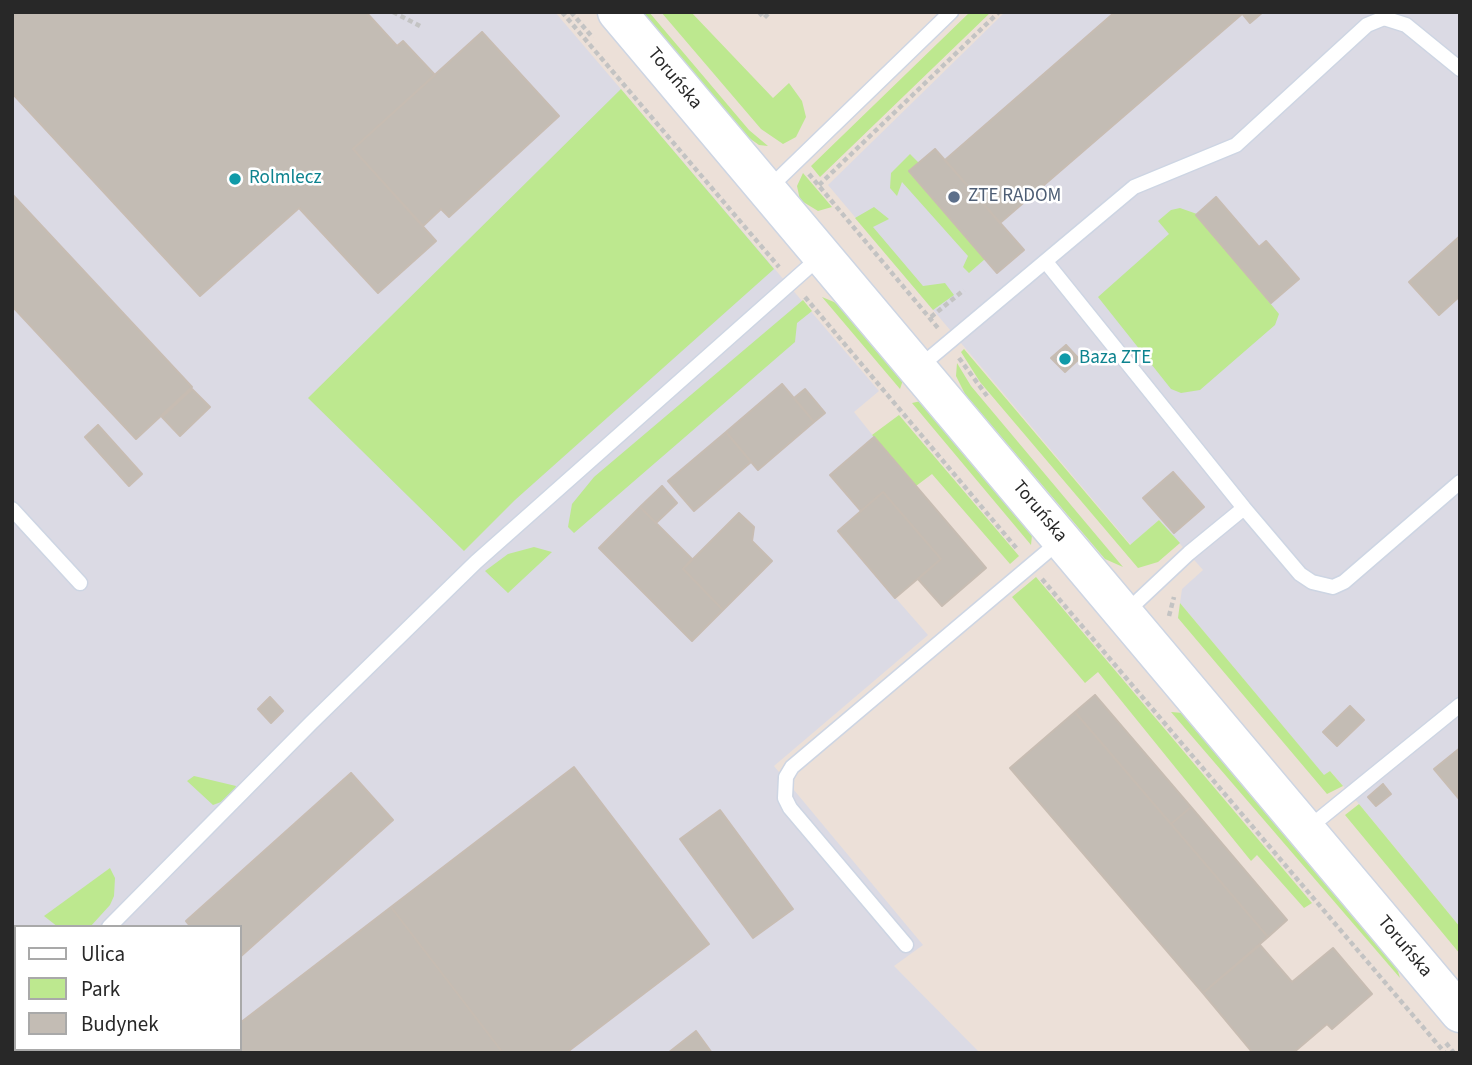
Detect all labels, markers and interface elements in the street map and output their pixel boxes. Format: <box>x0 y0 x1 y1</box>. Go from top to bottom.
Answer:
street label: Toruńska <box>642 44 706 114</box>
place label: Rolmlecz <box>249 168 322 190</box>
marker: Rolmlecz <box>227 171 243 187</box>
place label: ZTE RADOM <box>968 186 1061 208</box>
marker: ZTE RADOM <box>946 189 962 205</box>
place label: Baza ZTE <box>1079 348 1151 370</box>
marker: Baza ZTE <box>1057 351 1073 367</box>
street label: Toruńska <box>1007 477 1071 547</box>
street label: Toruńska <box>1372 912 1436 982</box>
legend <box>14 925 242 1051</box>
text: Ulica <box>81 939 125 969</box>
text: Park <box>81 974 120 1004</box>
text: Budynek <box>81 1009 159 1039</box>

